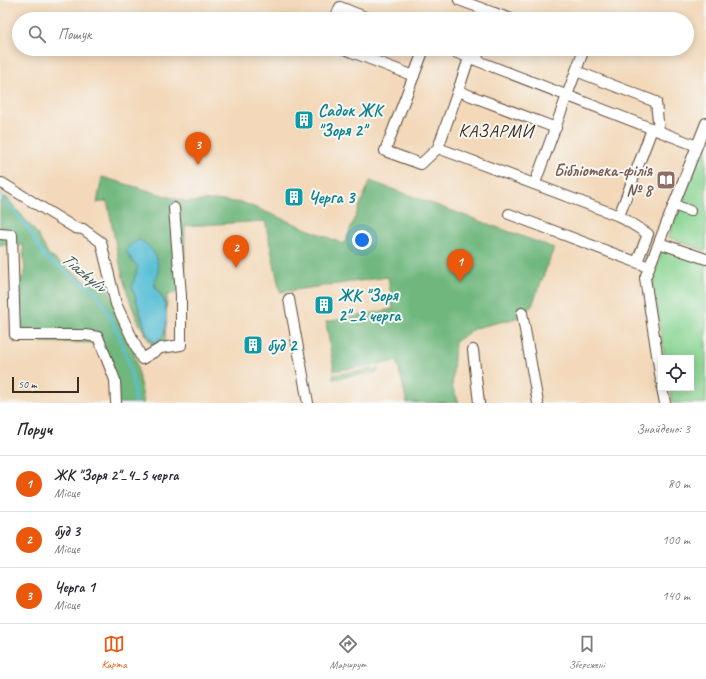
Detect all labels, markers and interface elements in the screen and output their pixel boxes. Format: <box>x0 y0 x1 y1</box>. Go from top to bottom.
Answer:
search box <box>12 12 694 56</box>
icon: search <box>26 23 48 45</box>
text: Пошук <box>58 25 91 44</box>
place label: Садок ЖК "Зоря 2" <box>318 100 385 141</box>
building icon: Садок ЖК "Зоря 2" <box>293 109 315 131</box>
district label: КАЗАРМИ <box>458 120 535 142</box>
pin: 3 <box>185 132 211 165</box>
place label: Бібліотека-філія № 8 <box>554 160 654 201</box>
library icon: Бібліотека-філія № 8 <box>655 169 677 191</box>
building icon: Черга 3 <box>283 186 305 208</box>
place label: Черга 3 <box>308 187 356 208</box>
your location <box>352 230 372 250</box>
pin: 2 <box>223 235 249 268</box>
water label: Tiazhyliv <box>57 247 113 299</box>
pin: 1 <box>447 249 473 282</box>
place label: ЖК "Зоря 2"_2 черга <box>338 285 402 326</box>
building icon: ЖК "Зоря 2"_2 черга <box>313 294 335 316</box>
building icon: буд 2 <box>242 334 264 356</box>
place label: буд 2 <box>267 335 298 356</box>
map controls <box>658 355 694 391</box>
button: locate <box>658 355 694 391</box>
scale bar <box>12 375 79 394</box>
text: 50 m <box>18 377 37 391</box>
text: Поруч <box>16 419 52 440</box>
text: Знайдено: 3 <box>636 421 690 437</box>
text: ЖК "Зоря 2"_4_5 черга <box>54 466 179 485</box>
text: 1 <box>26 476 32 492</box>
text: 80 m <box>668 476 690 492</box>
text: Місце <box>54 485 80 501</box>
text: буд 3 <box>54 522 80 541</box>
text: 2 <box>26 532 32 548</box>
text: 100 m <box>662 532 690 548</box>
text: Місце <box>54 541 80 557</box>
text: Черга 1 <box>54 578 95 597</box>
text: 3 <box>26 588 32 604</box>
text: 140 m <box>662 588 690 604</box>
text: Місце <box>54 597 80 613</box>
tab: Карта <box>101 633 127 671</box>
tab: Маршрут <box>329 633 366 671</box>
tab: Збережені <box>569 633 605 671</box>

